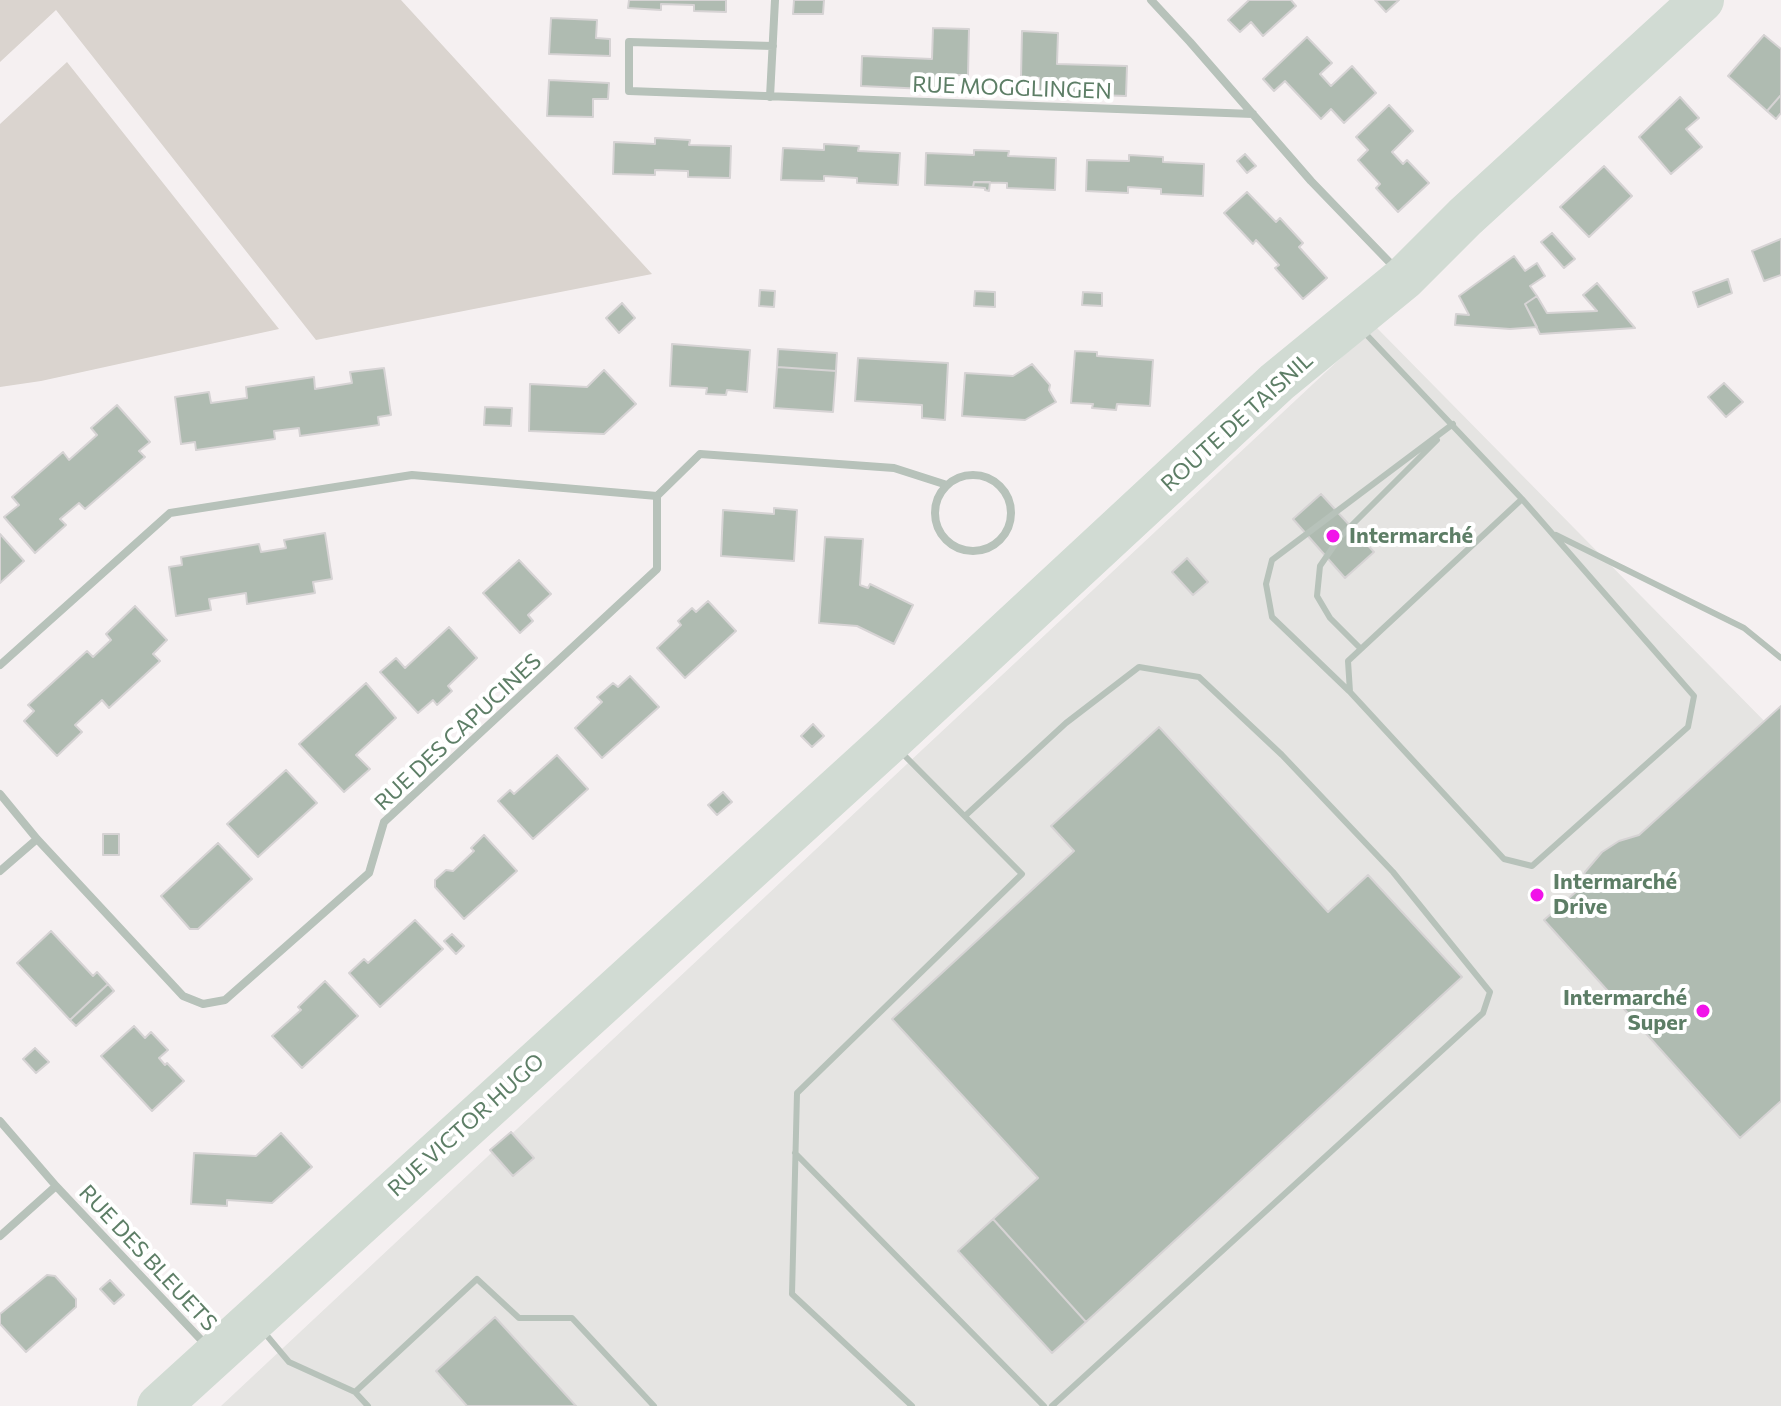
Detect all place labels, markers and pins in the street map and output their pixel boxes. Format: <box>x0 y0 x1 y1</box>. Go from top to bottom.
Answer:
place label: Intermarché <box>1349 523 1473 549</box>
marker: Intermarché <box>1324 527 1342 545</box>
place label: Intermarché Drive <box>1553 869 1677 920</box>
marker: Intermarché Drive <box>1528 886 1546 904</box>
place label: Intermarché Super <box>1563 985 1687 1036</box>
marker: Intermarché Super <box>1694 1002 1712 1020</box>

